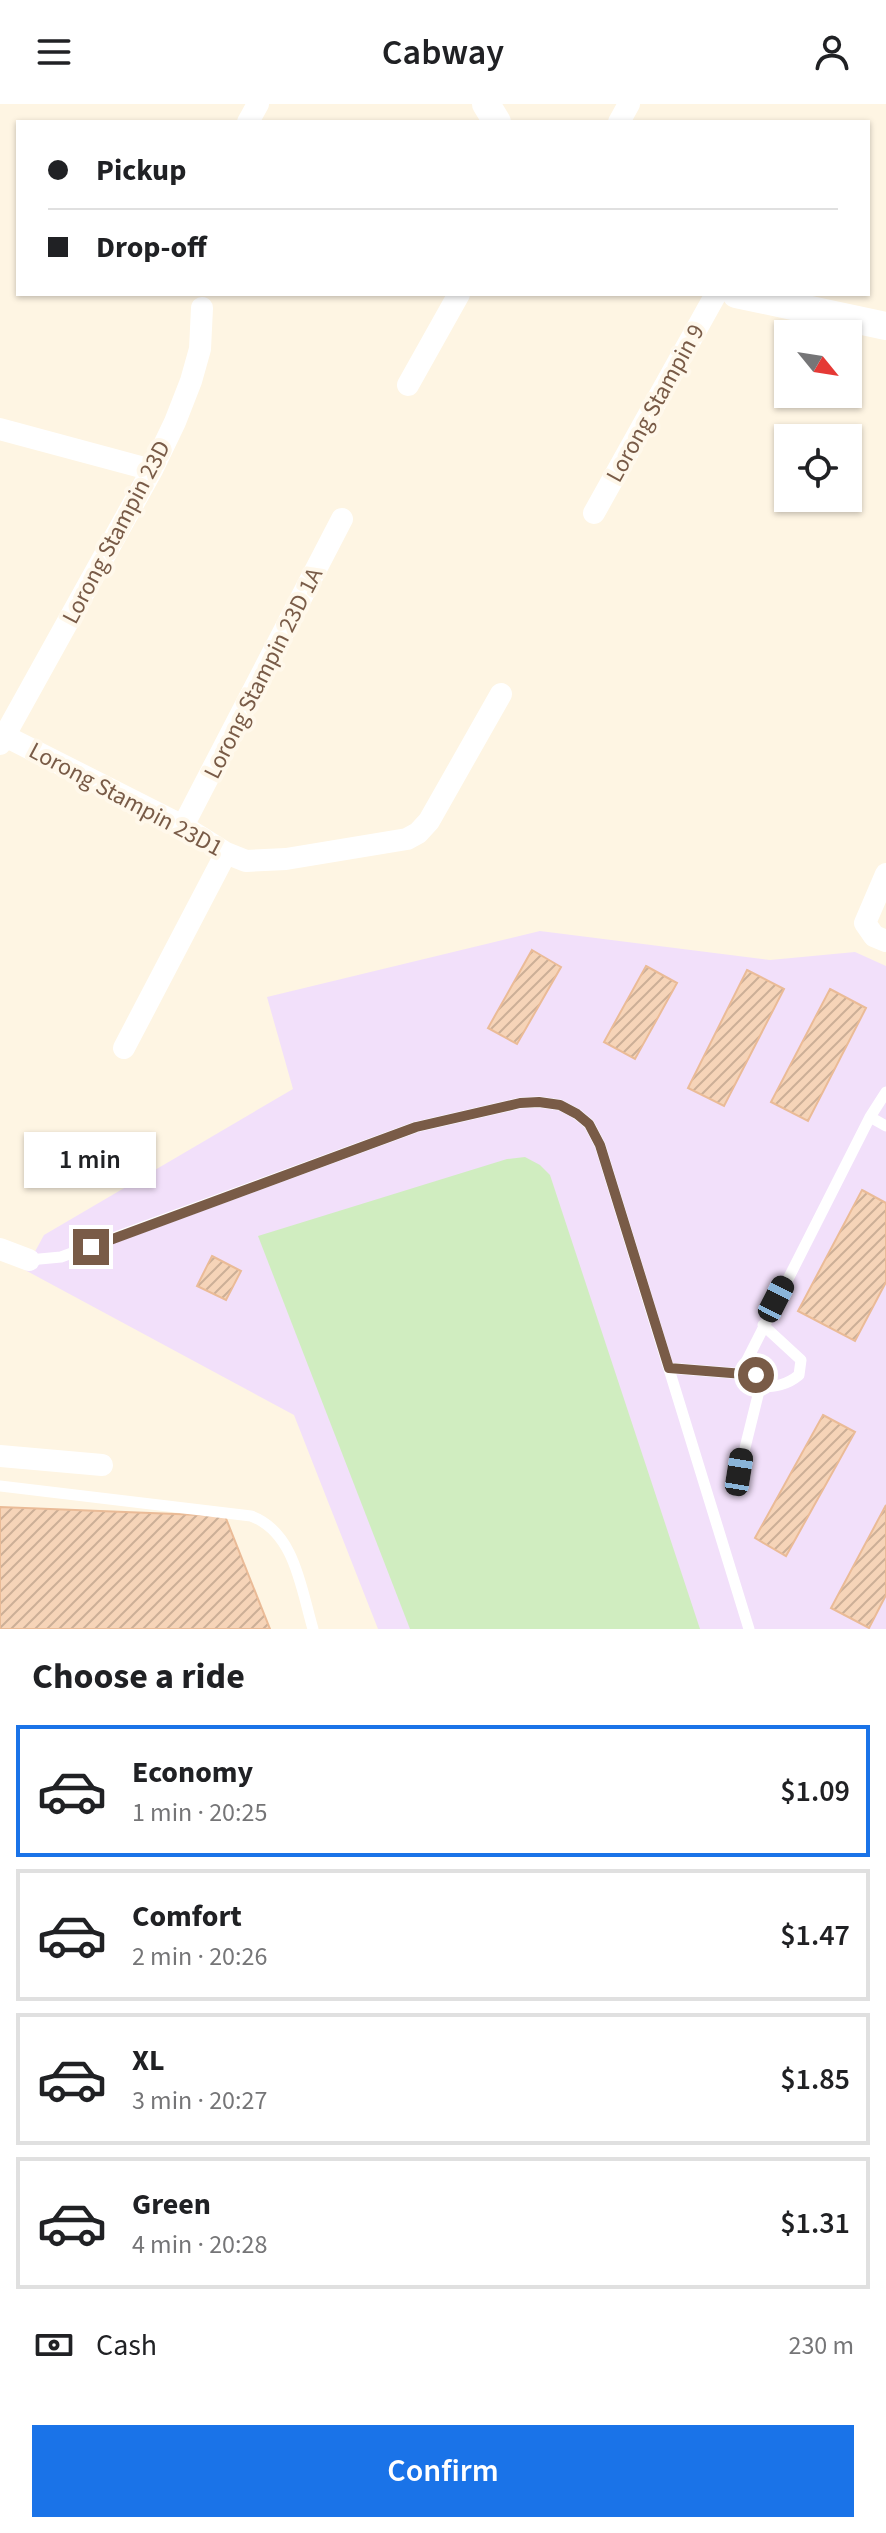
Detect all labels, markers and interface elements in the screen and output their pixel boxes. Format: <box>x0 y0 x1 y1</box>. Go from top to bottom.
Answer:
text: Cabway <box>382 27 504 78</box>
icon: menu <box>32 30 76 74</box>
icon: person <box>810 30 854 74</box>
text: Pickup <box>96 149 186 192</box>
text: Drop-off <box>96 226 207 269</box>
street label: Lorong Stampin 9 <box>597 318 714 489</box>
north arrow <box>774 320 862 408</box>
map controls <box>774 320 862 512</box>
button: locate <box>774 424 862 512</box>
street label: Lorong Stampin 23D <box>53 434 180 630</box>
street label: Lorong Stampin 23D 1A <box>195 562 332 785</box>
street label: Lorong Stampin 23D1 <box>23 734 229 865</box>
callout: 1 min <box>25 1131 157 1187</box>
text: 1 min <box>59 1141 121 1178</box>
route end <box>73 1229 109 1265</box>
car <box>754 1272 798 1326</box>
route start <box>738 1357 774 1393</box>
car <box>723 1446 755 1498</box>
text: Choose a ride <box>32 1651 245 1702</box>
text: Economy <box>132 1751 253 1794</box>
icon: car <box>36 1755 108 1827</box>
text: $1.09 <box>780 1770 850 1813</box>
text: 1 min · 20:25 <box>132 1794 267 1831</box>
text: Comfort <box>132 1895 242 1938</box>
icon: car <box>36 1899 108 1971</box>
text: $1.47 <box>780 1914 850 1957</box>
text: 2 min · 20:26 <box>132 1938 267 1975</box>
text: XL <box>132 2039 165 2082</box>
icon: car <box>36 2043 108 2115</box>
text: $1.85 <box>780 2058 850 2101</box>
text: 3 min · 20:27 <box>132 2082 267 2119</box>
text: Green <box>132 2183 211 2226</box>
icon: car <box>36 2187 108 2259</box>
text: $1.31 <box>780 2202 850 2245</box>
text: 4 min · 20:28 <box>132 2226 267 2263</box>
icon: cash <box>32 2323 76 2367</box>
text: Cash <box>96 2324 157 2367</box>
text: 230 m <box>788 2327 854 2364</box>
button: Confirm <box>32 2425 854 2517</box>

